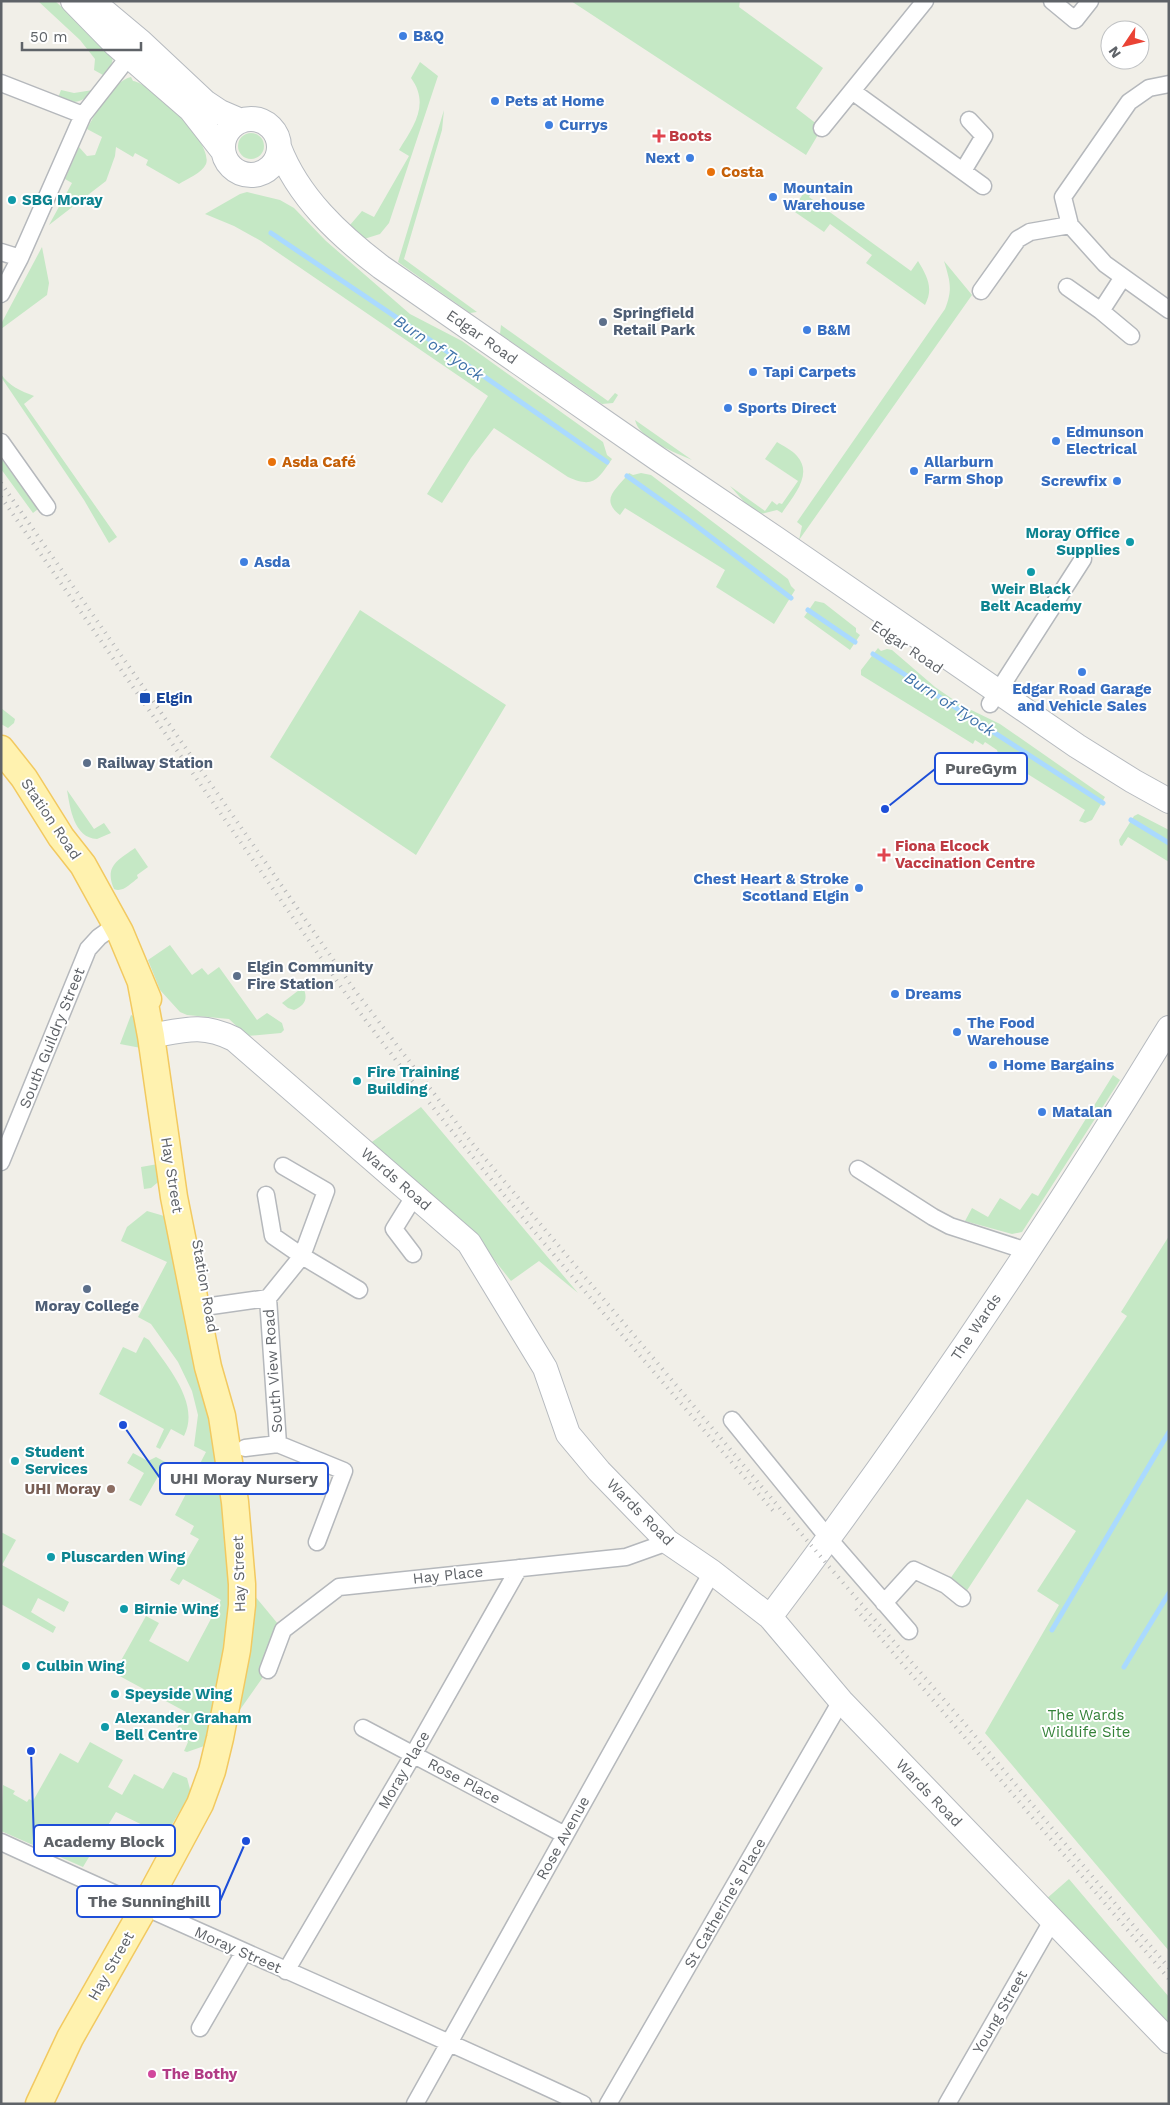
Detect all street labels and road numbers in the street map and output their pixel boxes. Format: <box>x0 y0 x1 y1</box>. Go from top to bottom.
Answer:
street label: Edgar Road <box>443 306 521 368</box>
street label: Edgar Road <box>868 616 946 678</box>
street label: Station Road <box>17 775 85 863</box>
street label: South Guildry Street <box>15 964 89 1111</box>
street label: Hay Street <box>157 1136 187 1215</box>
street label: Wards Road <box>357 1144 435 1214</box>
street label: Station Road <box>188 1238 222 1334</box>
street label: The Wards <box>947 1290 1005 1364</box>
street label: South View Road <box>260 1308 286 1434</box>
street label: Wards Road <box>603 1475 677 1549</box>
street label: Hay Street <box>229 1535 249 1613</box>
street label: Hay Place <box>412 1562 484 1588</box>
street label: Moray Place <box>374 1728 434 1812</box>
street label: Rose Place <box>425 1754 503 1808</box>
street label: Wards Road <box>892 1755 966 1831</box>
street label: Rose Avenue <box>533 1793 593 1883</box>
street label: St Catherine's Place <box>680 1835 770 1971</box>
street label: Moray Street <box>192 1923 285 1977</box>
street label: Hay Street <box>84 1928 138 2004</box>
street label: Young Street <box>969 1966 1031 2057</box>

